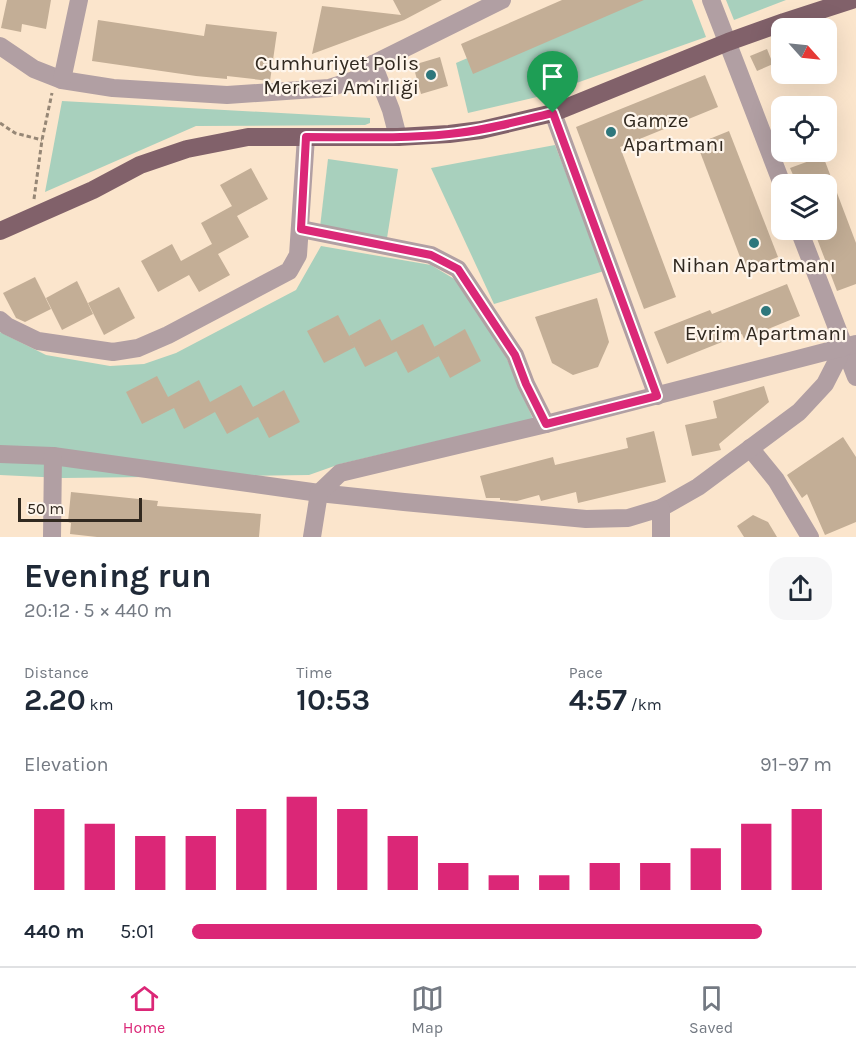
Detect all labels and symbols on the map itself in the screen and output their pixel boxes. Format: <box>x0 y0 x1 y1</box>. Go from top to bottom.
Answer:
north arrow <box>771 18 837 84</box>
place label: Cumhuriyet Polis Merkezi Amirliği <box>255 51 419 99</box>
pin <box>527 51 578 113</box>
marker: Cumhuriyet Polis Merkezi Amirliği <box>424 68 438 82</box>
place label: Gamze Apartmanı <box>623 108 725 156</box>
marker: Gamze Apartmanı <box>604 125 618 139</box>
marker: Nihan Apartmanı <box>747 236 761 250</box>
place label: Nihan Apartmanı <box>672 253 836 277</box>
marker: Evrim Apartmanı <box>759 304 773 318</box>
place label: Evrim Apartmanı <box>685 321 847 345</box>
scale bar <box>18 495 142 522</box>

